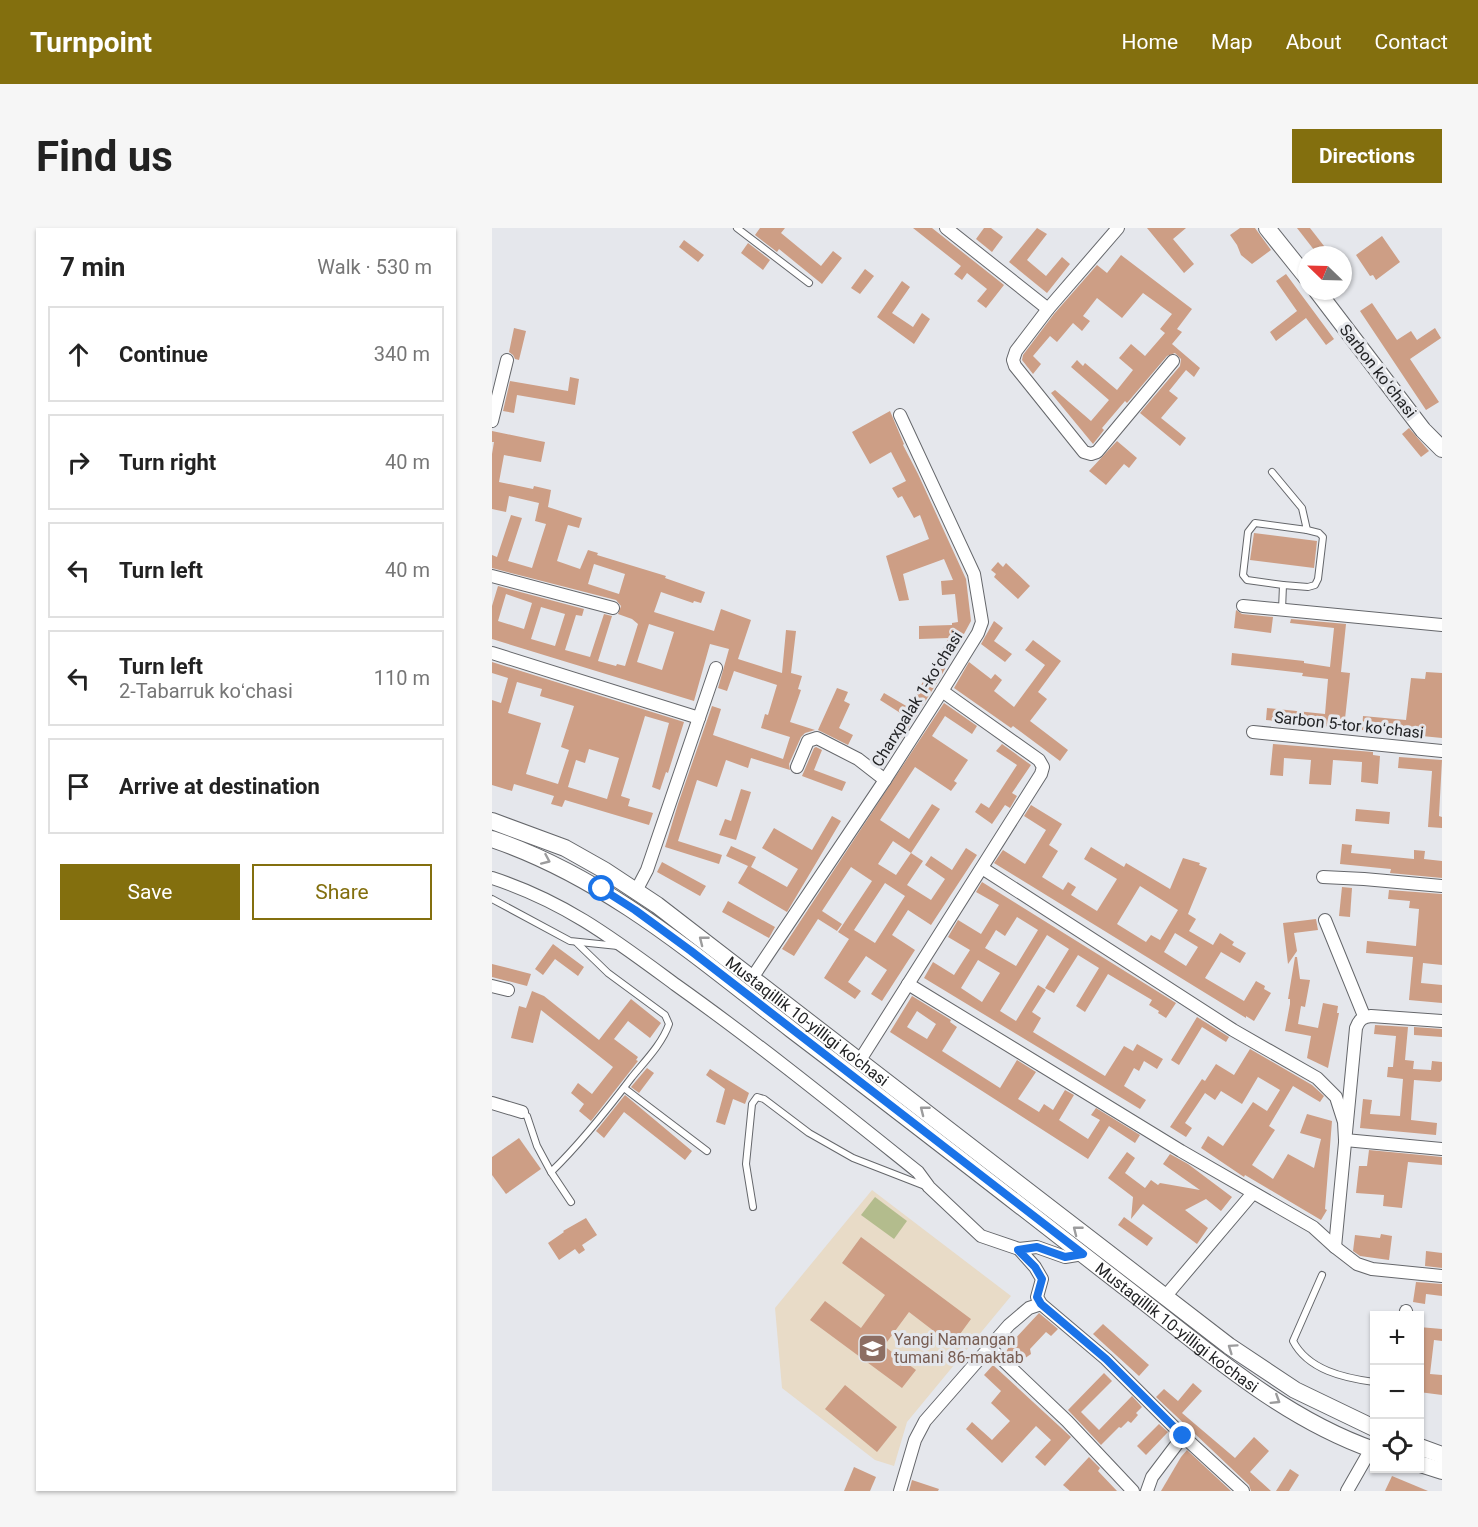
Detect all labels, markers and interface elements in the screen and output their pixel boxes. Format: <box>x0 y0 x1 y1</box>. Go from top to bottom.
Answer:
text: Turnpoint <box>30 26 152 59</box>
text: Home <box>1122 30 1178 54</box>
text: Map <box>1211 30 1253 54</box>
text: About <box>1286 30 1342 54</box>
text: Contact <box>1375 30 1448 54</box>
button: Directions <box>1292 129 1442 183</box>
text: Find us <box>36 132 173 181</box>
north arrow <box>1298 246 1352 300</box>
text: 7 min <box>60 252 125 282</box>
text: Walk · 530 m <box>317 255 432 279</box>
street label: Sarbon koʻchasi <box>1336 320 1420 422</box>
icon: ahead <box>62 338 95 371</box>
text: Continue <box>119 342 208 367</box>
text: 340 m <box>374 342 430 366</box>
icon: right <box>62 446 95 479</box>
text: Turn right <box>119 450 216 475</box>
text: 40 m <box>385 450 430 474</box>
icon: left <box>62 554 95 587</box>
text: Turn left <box>119 558 203 583</box>
text: 40 m <box>385 558 430 582</box>
street label: Charxpalak 1-koʻchasi <box>868 628 966 770</box>
text: Turn left <box>119 654 203 679</box>
icon: left <box>62 662 95 695</box>
text: 110 m <box>374 666 430 690</box>
text: 2-Tabarruk koʻchasi <box>119 679 293 703</box>
street label: Sarbon 5-tor koʻchasi <box>1273 708 1425 742</box>
icon: arrive <box>62 770 95 803</box>
text: Arrive at destination <box>119 774 320 799</box>
one-way arrow <box>540 853 551 865</box>
button: Save <box>60 864 240 920</box>
button: Share <box>252 864 432 920</box>
route start <box>588 875 614 901</box>
one-way arrow <box>698 936 709 947</box>
street label: Mustaqillik 10-yilligi ko'chasi <box>722 952 893 1090</box>
one-way arrow <box>920 1106 931 1117</box>
one-way arrow <box>1073 1227 1084 1238</box>
street label: Mustaqillik 10-yilligi ko'chasi <box>1092 1258 1262 1396</box>
map controls <box>1370 1311 1424 1473</box>
button: + <box>1370 1311 1424 1365</box>
place label: Yangi Namangan tumani 86-maktab <box>894 1330 1024 1367</box>
school or university icon: Yangi Namangan tumani 86-maktab <box>857 1332 889 1364</box>
one-way arrow <box>1228 1344 1239 1355</box>
button: − <box>1370 1365 1424 1419</box>
one-way arrow <box>1270 1392 1280 1404</box>
button: locate <box>1370 1419 1424 1473</box>
route end <box>1169 1422 1195 1448</box>

